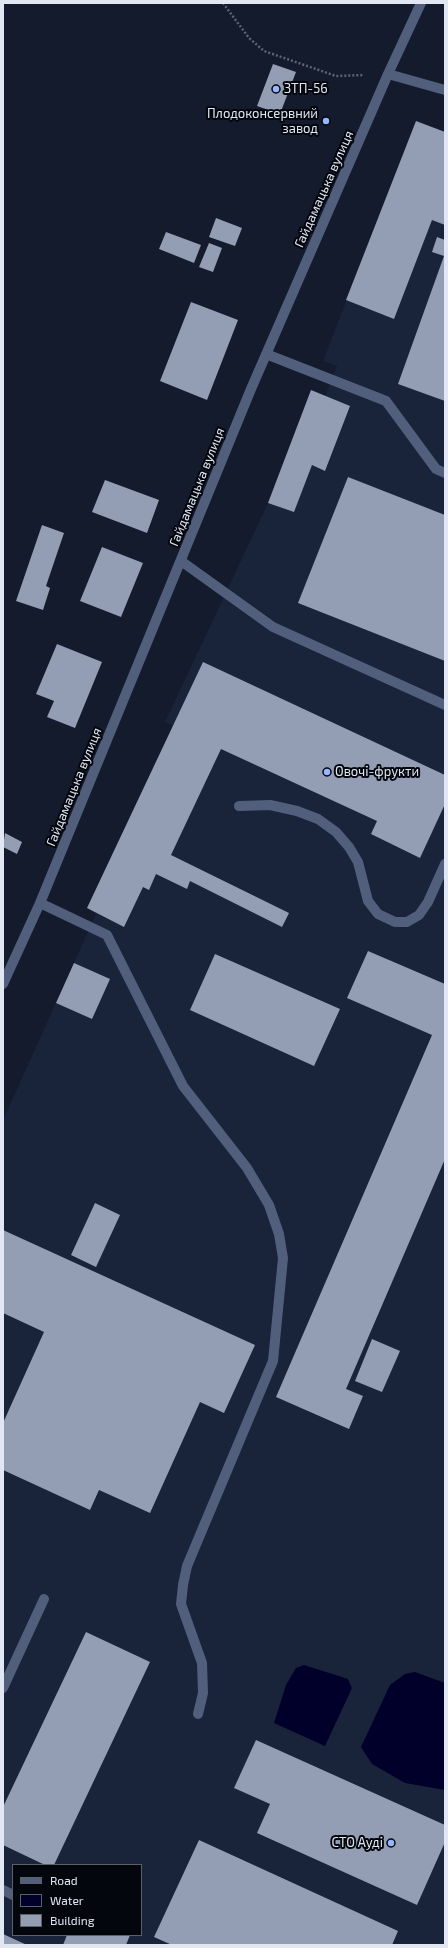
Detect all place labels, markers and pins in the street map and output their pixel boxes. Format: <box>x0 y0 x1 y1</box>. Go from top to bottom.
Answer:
place label: ЗТП-56 <box>284 81 328 97</box>
marker: ЗТП-56 <box>271 84 281 94</box>
place label: Плодоконсервний завод <box>207 106 318 137</box>
marker: Плодоконсервний завод <box>321 116 331 126</box>
place label: Овочі-фрукти <box>335 764 419 780</box>
marker: Овочі-фрукти <box>322 767 332 777</box>
place label: СТО Ауді <box>332 1835 383 1851</box>
marker: СТО Ауді <box>386 1838 396 1848</box>

